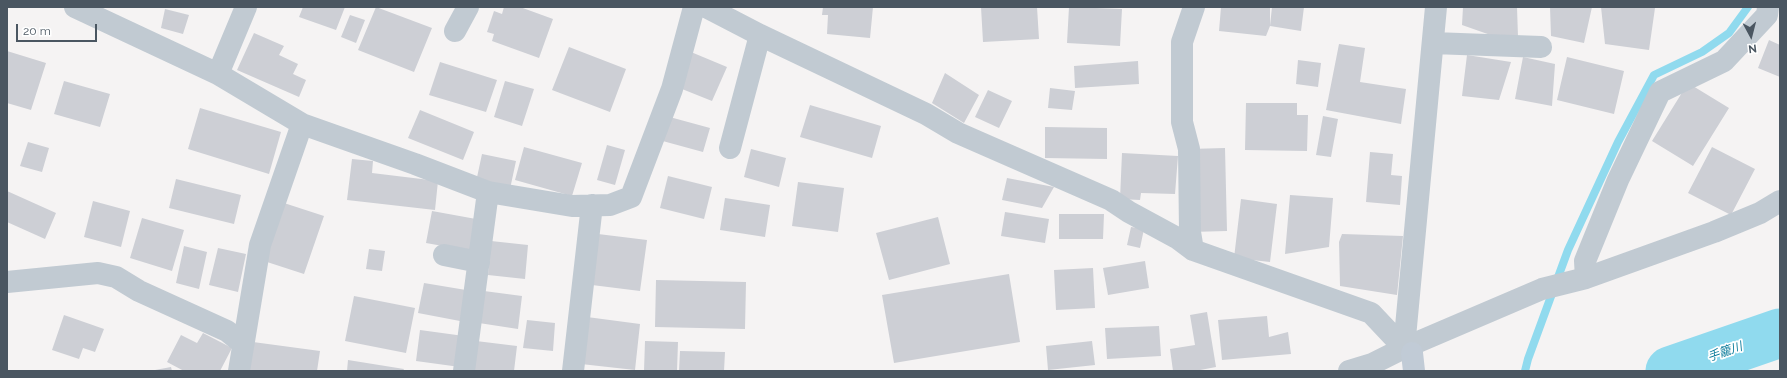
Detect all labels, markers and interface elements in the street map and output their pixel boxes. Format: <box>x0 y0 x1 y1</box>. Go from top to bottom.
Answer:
scale bar <box>18 16 99 42</box>
north arrow <box>1731 16 1771 56</box>
text: 20 m <box>23 24 51 38</box>
text: N <box>1748 41 1757 55</box>
water label: 手籠川 <box>1706 339 1744 365</box>

